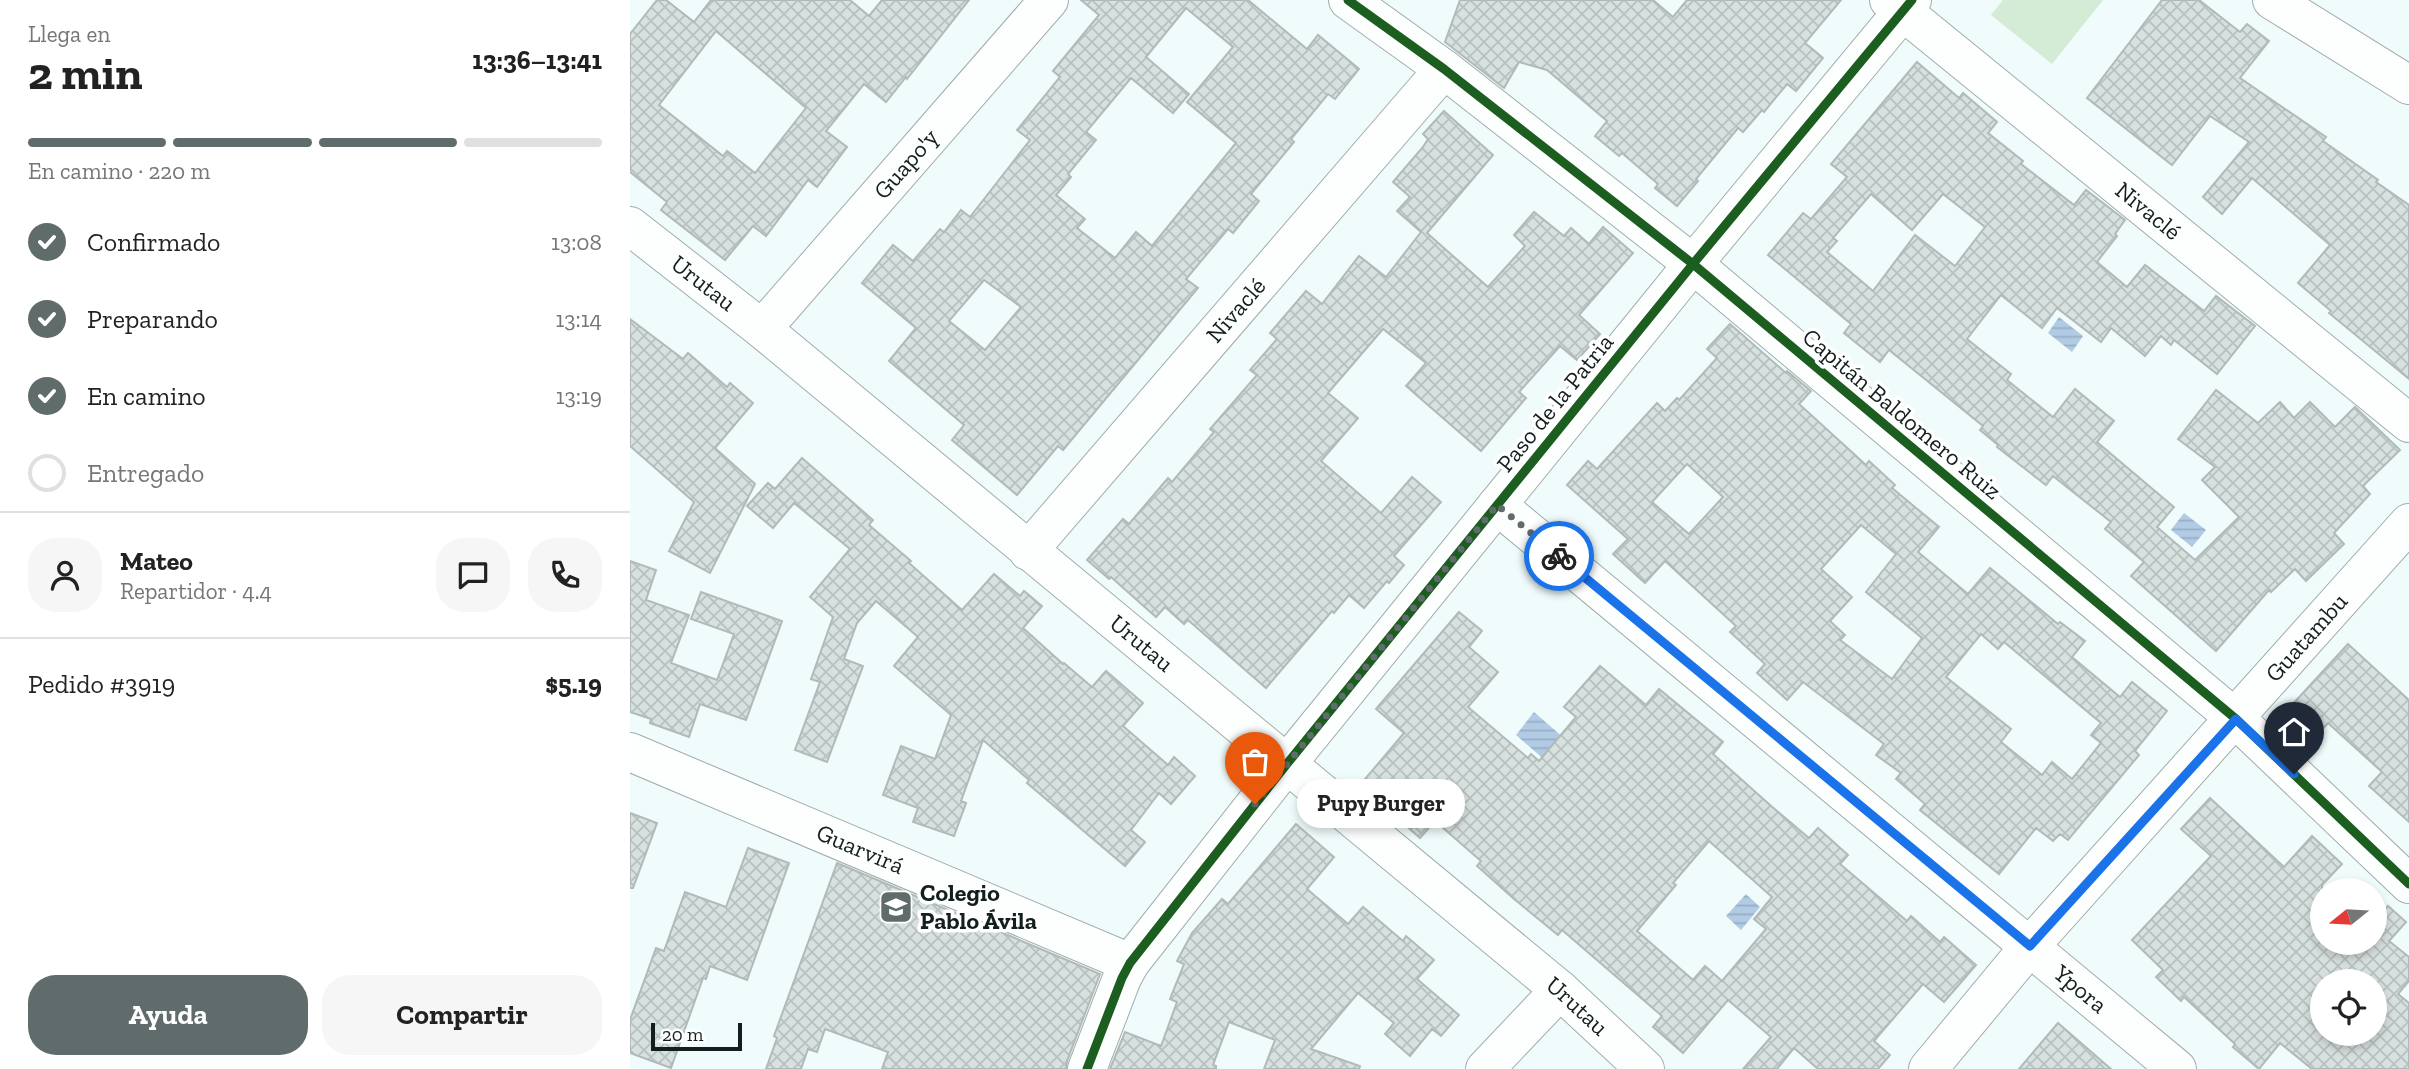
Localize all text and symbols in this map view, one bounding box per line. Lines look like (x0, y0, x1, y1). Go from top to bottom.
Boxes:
text: Llega en (28, 20, 110, 48)
text: 13:36–13:41 (472, 44, 602, 76)
text: 2 min (28, 46, 143, 101)
street label: Guapo'y (867, 122, 945, 205)
text: En camino · 220 m (28, 157, 210, 185)
street label: Nivaclé (2110, 175, 2187, 246)
icon: check (28, 223, 66, 261)
text: Confirmado (87, 226, 220, 258)
text: 13:08 (551, 228, 602, 256)
street label: Urutau (665, 249, 742, 317)
street label: Nivaclé (1199, 272, 1271, 348)
icon: check (28, 300, 66, 338)
text: Preparando (87, 303, 218, 335)
text: 13:14 (555, 305, 602, 333)
street label: Capitán Baldomero Ruiz (1797, 322, 2008, 505)
street label: Paso de la Patria (1490, 327, 1619, 478)
icon: check (28, 377, 66, 415)
text: En camino (87, 380, 206, 412)
text: 13:19 (556, 382, 602, 410)
text: Entregado (87, 457, 204, 489)
courier (1524, 521, 1594, 591)
icon: bike (1540, 537, 1578, 575)
button: person (28, 538, 102, 612)
button: chat (436, 538, 510, 612)
button: phone (528, 538, 602, 612)
text: Mateo (120, 545, 193, 577)
text: Repartidor · 4.4 (120, 577, 272, 605)
street label: Guatambu (2259, 586, 2354, 688)
street label: Urutau (1104, 608, 1180, 678)
text: Pedido #3919 (28, 668, 175, 700)
text: $5.19 (545, 668, 602, 700)
pin (2264, 702, 2324, 774)
icon: home (2275, 713, 2313, 751)
pin (1225, 732, 1285, 804)
icon: bag (1236, 743, 1274, 781)
callout: Pupy Burger (1297, 780, 1465, 828)
text: Pupy Burger (1317, 789, 1445, 817)
street label: Guarvirá (812, 817, 909, 880)
place label: Colegio Pablo Ávila (920, 878, 1037, 935)
north arrow (2310, 878, 2387, 956)
map controls (2310, 878, 2387, 1046)
school or university icon: Colegio Pablo Ávila (877, 888, 915, 926)
street label: Ypora (2047, 957, 2114, 1019)
button: locate (2310, 969, 2387, 1046)
street label: Urutau (1540, 970, 1615, 1042)
button: Ayuda (28, 975, 308, 1055)
button: Compartir (322, 975, 602, 1055)
scale bar (651, 1020, 742, 1052)
text: 20 m (662, 1023, 703, 1046)

